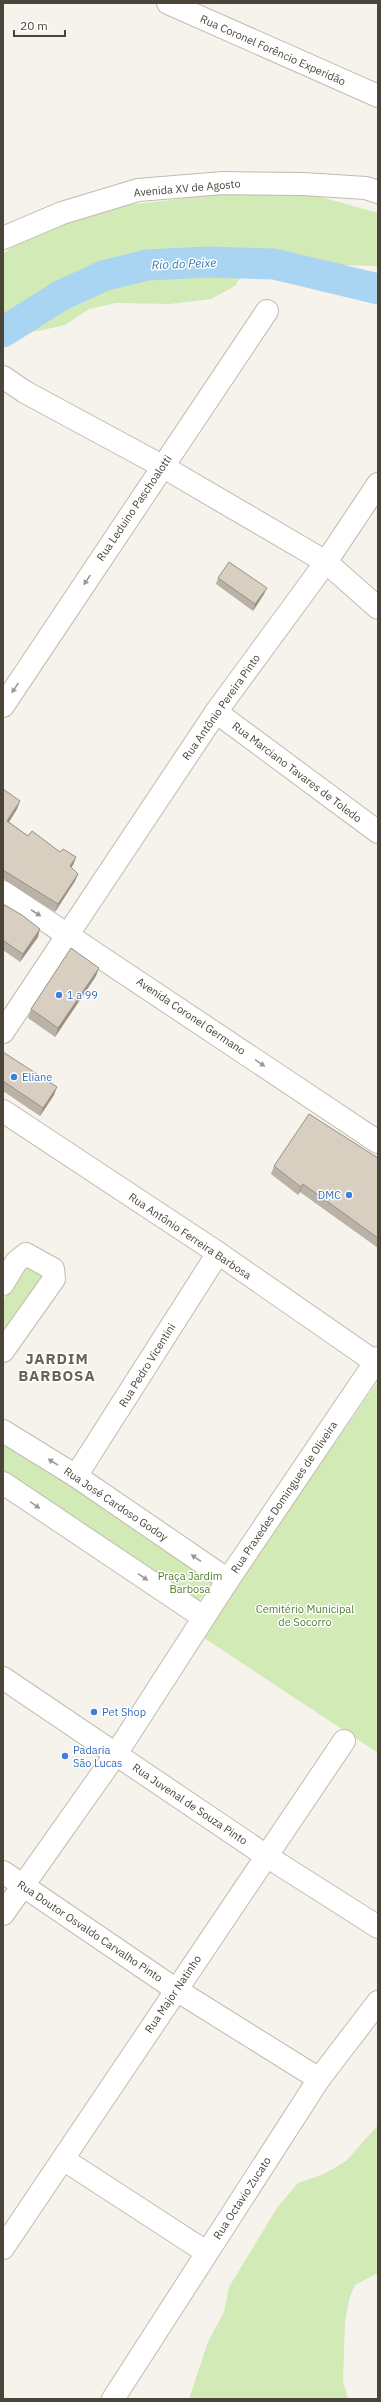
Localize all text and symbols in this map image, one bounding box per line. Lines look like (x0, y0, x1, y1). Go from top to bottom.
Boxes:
scale bar (14, 12, 65, 38)
street label: Rua Coronel Forêncio Experidão (198, 12, 348, 88)
text: 20 m (20, 18, 48, 33)
street label: Avenida XV de Agosto (133, 176, 241, 200)
water label: Rio do Peixe (151, 255, 217, 272)
street label: Rua Leduino Paschoalotti (93, 452, 175, 564)
one-way arrow (83, 574, 90, 586)
street label: Rua Antônio Pereira Pinto (179, 651, 263, 763)
one-way arrow (11, 682, 18, 694)
street label: Rua Marciano Tavares de Toledo (229, 719, 365, 825)
one-way arrow (30, 909, 42, 916)
street label: Avenida Coronel Germano (134, 974, 248, 1058)
place label: 1 a 99 (67, 988, 98, 1002)
marker: 1 a 99 (54, 990, 64, 1000)
one-way arrow (255, 1059, 266, 1067)
place label: Eliane (22, 1070, 52, 1084)
marker: Eliane (9, 1072, 19, 1082)
place label: DMC (318, 1188, 341, 1202)
street label: Rua Antônio Ferreira Barbosa (126, 1190, 254, 1282)
marker: DMC (344, 1190, 354, 1200)
street label: Rua Pedro Vicentini (116, 1321, 178, 1409)
district label: JARDIM BARBOSA (18, 1349, 96, 1385)
street label: Rua Praxedes Domingues de Oliveira (228, 1418, 340, 1576)
one-way arrow (48, 1458, 58, 1466)
street label: Rua José Cardoso Godoy (61, 1464, 171, 1544)
one-way arrow (30, 1501, 41, 1509)
one-way arrow (190, 1554, 201, 1562)
park label: Praça Jardim Barbosa (158, 1569, 222, 1596)
one-way arrow (138, 1573, 149, 1581)
park label: Cemitério Municipal de Socorro (256, 1602, 354, 1629)
place label: Pet Shop (102, 1705, 146, 1719)
marker: Pet Shop (89, 1707, 99, 1717)
place label: Padaria São Lucas (73, 1743, 122, 1770)
marker: Padaria São Lucas (60, 1751, 70, 1761)
street label: Rua Juvenal de Souza Pinto (130, 1760, 250, 1848)
street label: Rua Doutor Osvaldo Carvalho Pinto (15, 1877, 165, 1985)
street label: Rua Major Natinho (142, 1952, 204, 2036)
street label: Rua Octavio Zucato (210, 2154, 274, 2242)

